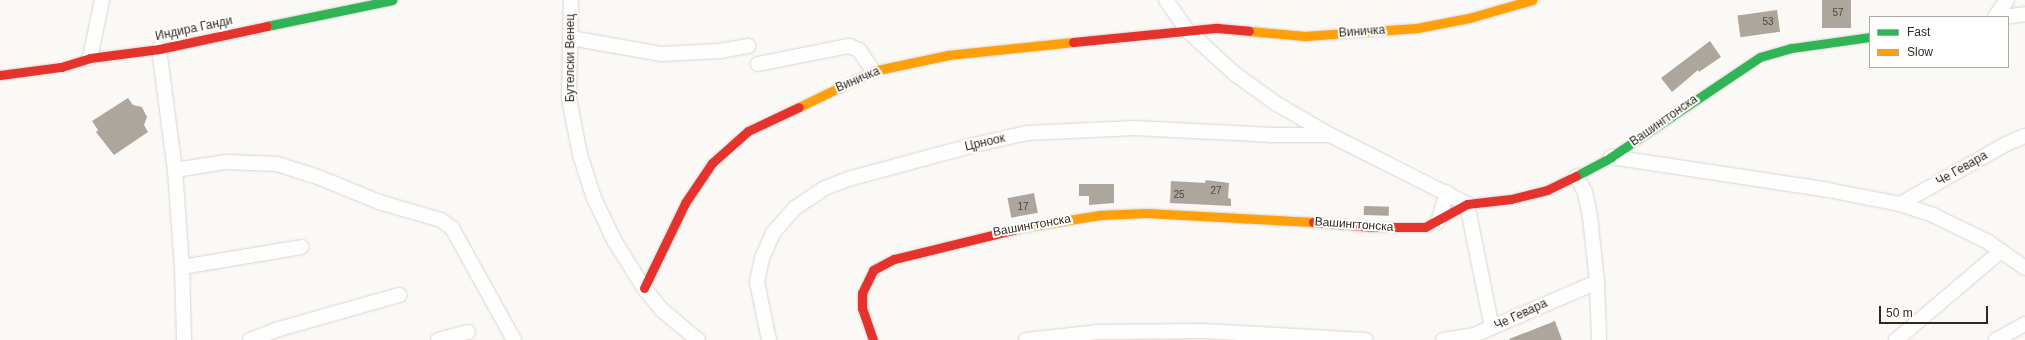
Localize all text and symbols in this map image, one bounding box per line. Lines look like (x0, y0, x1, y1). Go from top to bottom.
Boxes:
house number: 57 (1832, 7, 1844, 19)
street label: Индира Ганди (154, 14, 234, 44)
street label: Бутелски Венец (564, 14, 578, 102)
house number: 53 (1762, 16, 1774, 28)
legend (1869, 16, 2009, 68)
street label: Виничка (1338, 23, 1386, 41)
text: Fast (1907, 25, 1930, 39)
text: Slow (1907, 45, 1933, 59)
street label: Виничка (834, 64, 882, 96)
street label: Вашингтонска (1628, 92, 1700, 150)
street label: Црноок (964, 131, 1006, 155)
street label: Че Гевара (1934, 149, 1990, 189)
house number: 27 (1210, 185, 1222, 197)
house number: 25 (1173, 189, 1185, 201)
house number: 17 (1017, 201, 1029, 213)
street label: Вашингтонска (992, 212, 1072, 240)
street label: Вашингтонска (1314, 215, 1394, 235)
street label: Че Гевара (1492, 297, 1550, 333)
scale bar (1881, 298, 1990, 324)
text: 50 m (1886, 306, 1913, 320)

